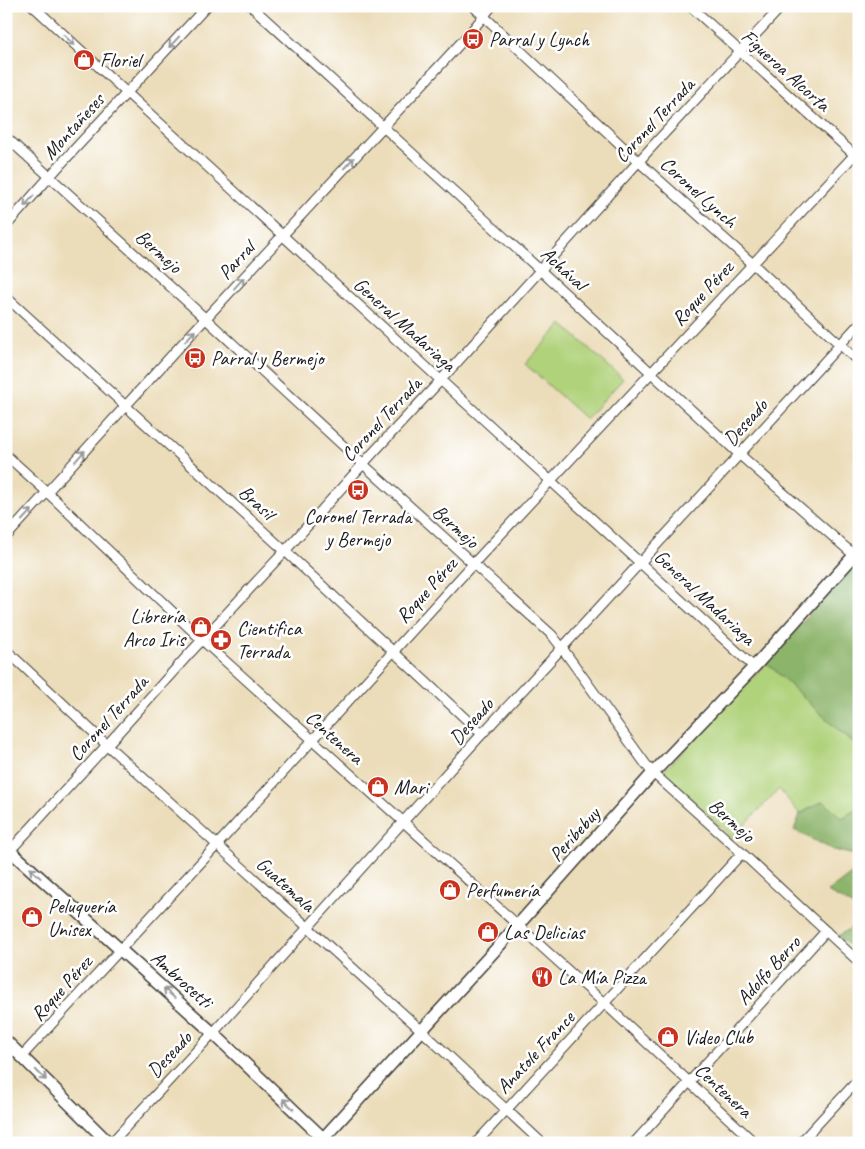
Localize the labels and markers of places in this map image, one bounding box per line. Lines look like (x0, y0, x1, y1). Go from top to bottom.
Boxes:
bus stop icon: Parral y Lynch (461, 27, 485, 51)
place label: Parral y Lynch (489, 27, 590, 52)
shop icon: Floriel (72, 48, 96, 72)
place label: Floriel (100, 48, 144, 73)
bus stop icon: Parral y Bermejo (183, 346, 207, 370)
place label: Parral y Bermejo (211, 346, 325, 371)
bus stop icon: Coronel Terrada y Bermejo (346, 478, 370, 502)
place label: Coronel Terrada y Bermejo (305, 504, 413, 552)
place label: Librería Arco Iris (123, 604, 187, 652)
shop icon: Librería Arco Iris (189, 615, 213, 639)
place label: Cientifica Terrada (237, 616, 303, 664)
pharmacy icon: Cientifica Terrada (209, 628, 233, 652)
shop icon: Mari (366, 775, 390, 799)
place label: Mari (394, 775, 430, 800)
shop icon: Perfumería (438, 878, 462, 902)
place label: Perfumería (466, 878, 540, 903)
place label: Peluquería Unisex (48, 894, 117, 942)
shop icon: Peluquería Unisex (20, 905, 44, 929)
shop icon: Las Delicias (476, 920, 500, 944)
place label: Las Delicias (504, 920, 586, 945)
restaurant icon: La Mía Pizza (530, 965, 554, 989)
place label: La Mía Pizza (558, 965, 647, 990)
shop icon: Video Club (656, 1025, 680, 1049)
place label: Video Club (684, 1025, 754, 1050)

